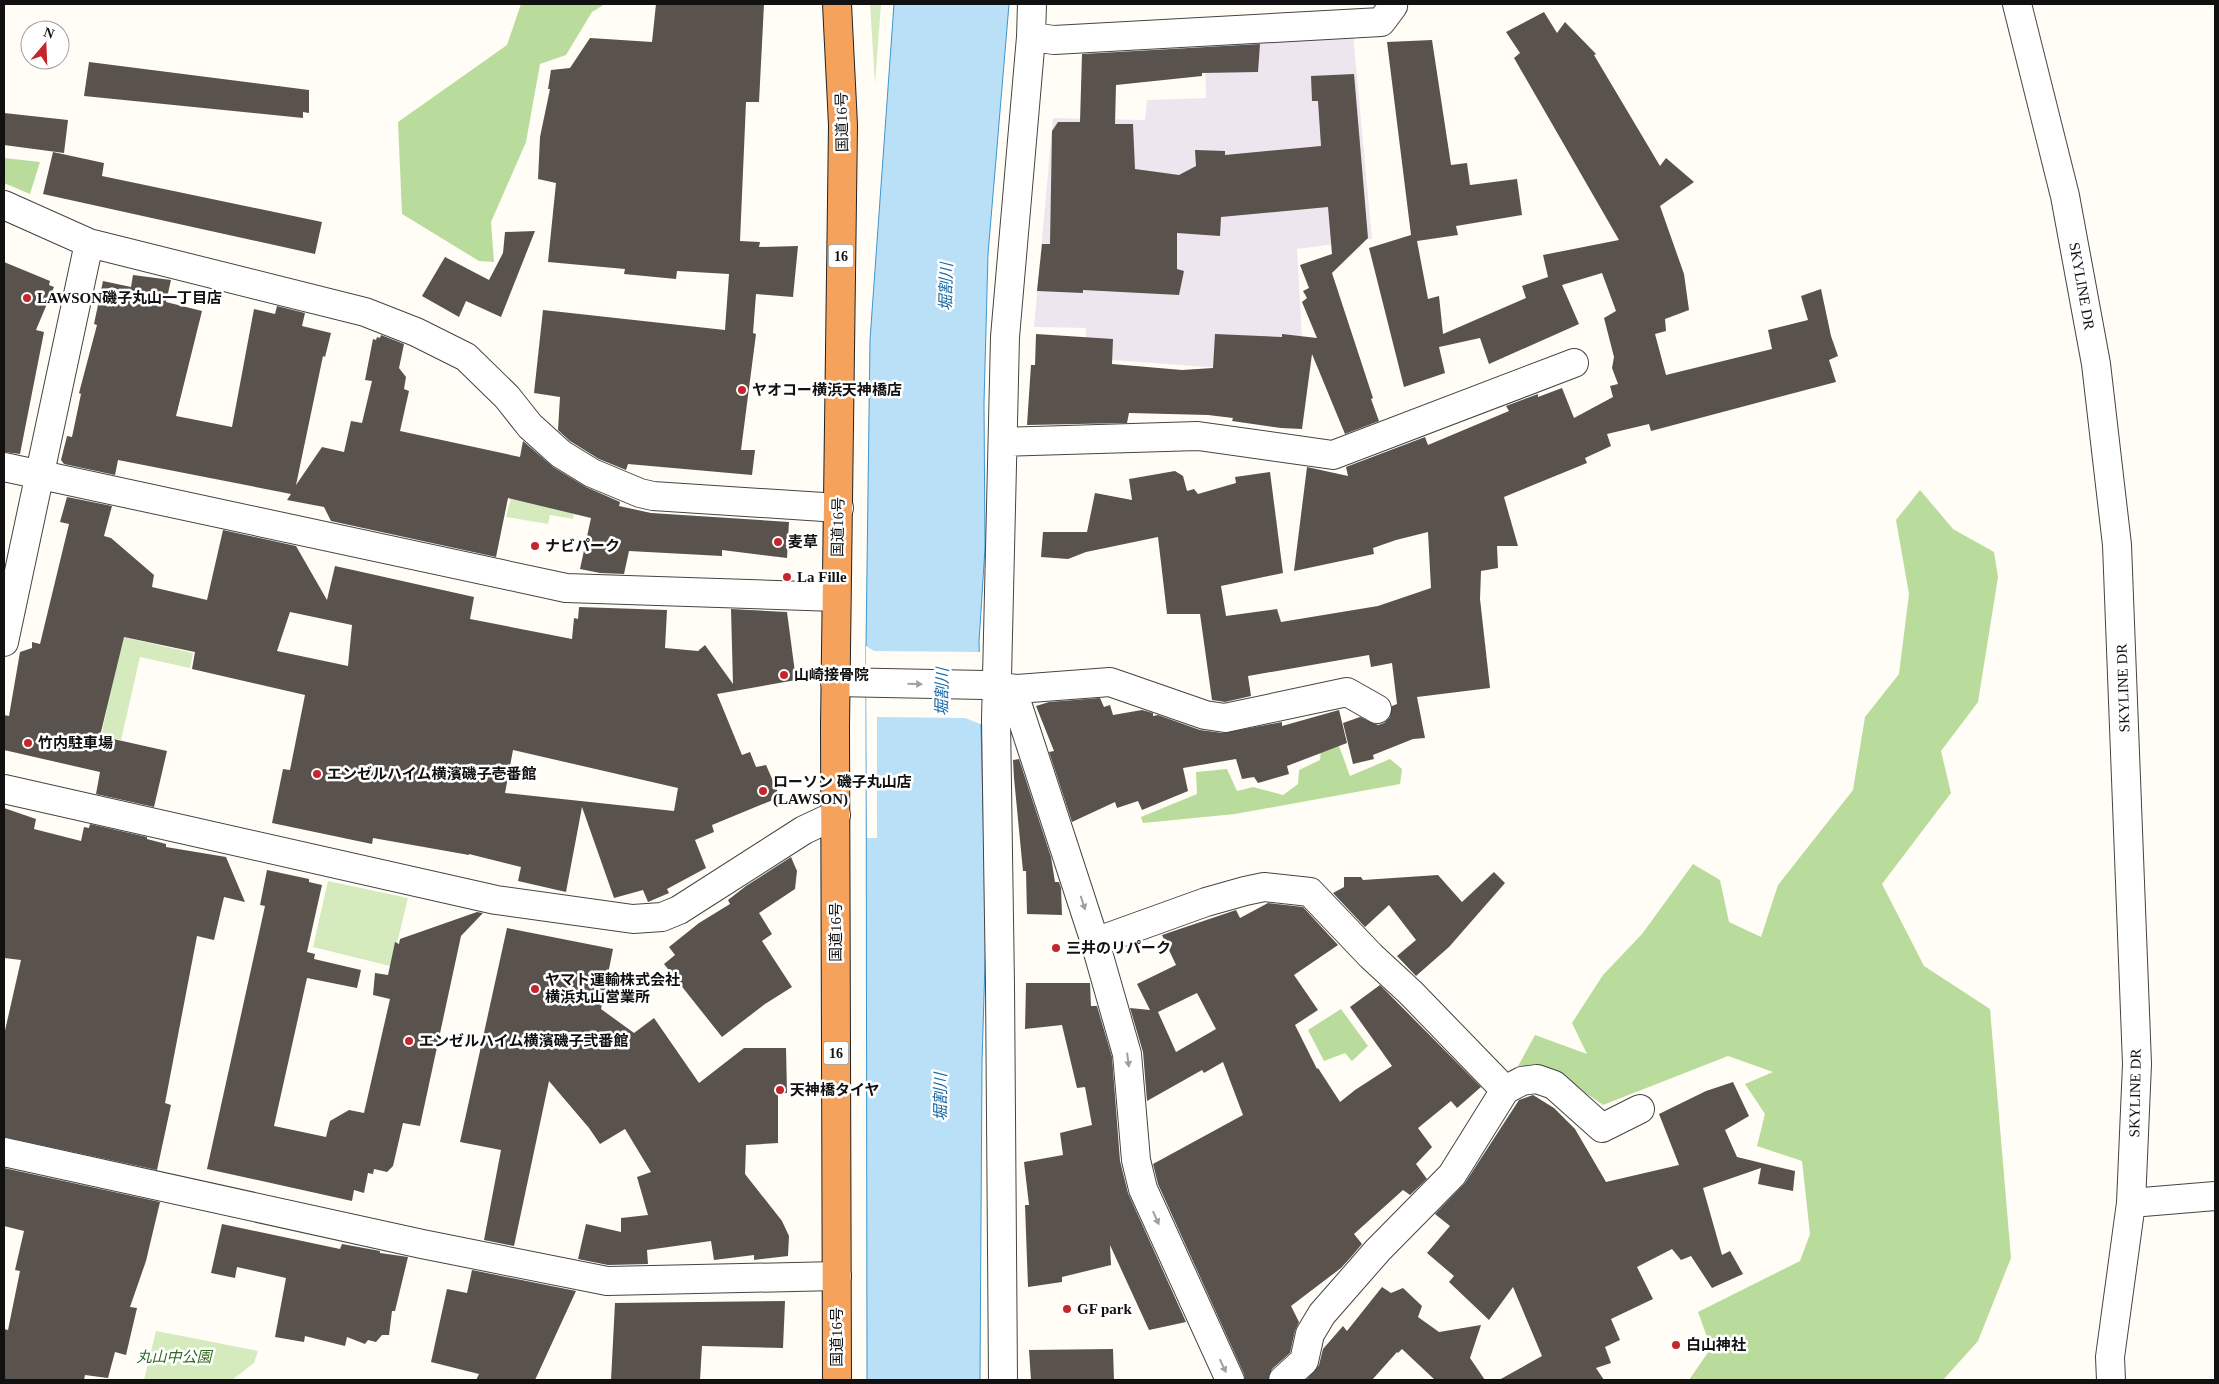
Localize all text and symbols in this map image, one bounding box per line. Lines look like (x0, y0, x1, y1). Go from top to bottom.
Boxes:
north arrow (20, 20, 70, 70)
text: N (42, 24, 56, 42)
street label: 国道16号 (833, 92, 851, 152)
street label: SKYLINE DR (2066, 241, 2098, 331)
road number: 16 (828, 245, 854, 268)
water label: 堀割川 (937, 261, 955, 311)
place label: LAWSON磯子丸山一丁目店 (37, 290, 222, 306)
marker: LAWSON磯子丸山一丁目店 (21, 292, 33, 304)
place label: ヤオコー横浜天神橋店 (752, 381, 902, 398)
marker: ヤオコー横浜天神橋店 (736, 384, 748, 396)
street label: 国道16号 (829, 497, 847, 557)
place label: 麦草 (788, 534, 818, 550)
marker: 麦草 (772, 536, 784, 548)
place label: ナビパーク (545, 538, 620, 554)
marker: ナビパーク (529, 540, 541, 552)
place label: La Fille (797, 569, 847, 585)
marker: La Fille (781, 571, 793, 583)
street label: SKYLINE DR (2113, 643, 2133, 733)
water label: 堀割川 (933, 666, 951, 716)
place label: 山崎接骨院 (794, 667, 869, 683)
marker: 山崎接骨院 (778, 669, 790, 681)
one-way arrow (907, 680, 923, 688)
place label: 竹内駐車場 (38, 735, 113, 751)
marker: 竹内駐車場 (22, 737, 34, 749)
place label: エンゼルハイム横濱磯子壱番館 (327, 765, 536, 782)
marker: エンゼルハイム横濱磯子壱番館 (311, 768, 323, 780)
place label: ローソン 磯子丸山店 (LAWSON) (773, 774, 912, 808)
marker: ローソン 磯子丸山店 (LAWSON) (757, 785, 769, 797)
one-way arrow (1079, 896, 1087, 911)
street label: 国道16号 (828, 902, 844, 962)
place label: 三井のリパーク (1066, 939, 1171, 956)
marker: 三井のリパーク (1050, 942, 1062, 954)
place label: ヤマト運輸株式会社 横浜丸山営業所 (545, 971, 680, 1005)
marker: ヤマト運輸株式会社 横浜丸山営業所 (529, 983, 541, 995)
place label: エンゼルハイム横濱磯子弐番館 (419, 1032, 628, 1049)
marker: エンゼルハイム横濱磯子弐番館 (403, 1035, 415, 1047)
road number: 16 (824, 1042, 848, 1064)
street label: SKYLINE DR (2126, 1048, 2144, 1138)
one-way arrow (1124, 1052, 1132, 1068)
water label: 堀割川 (932, 1071, 949, 1121)
place label: 天神橋タイヤ (790, 1081, 880, 1098)
marker: 天神橋タイヤ (774, 1084, 786, 1096)
one-way arrow (1152, 1211, 1160, 1225)
place label: GF park (1077, 1301, 1133, 1317)
marker: GF park (1061, 1303, 1073, 1315)
street label: 国道16号 (829, 1307, 845, 1367)
place label: 白山神社 (1686, 1336, 1746, 1353)
marker: 白山神社 (1670, 1339, 1682, 1351)
park label: 丸山中公園 (136, 1349, 213, 1365)
one-way arrow (1219, 1359, 1227, 1373)

